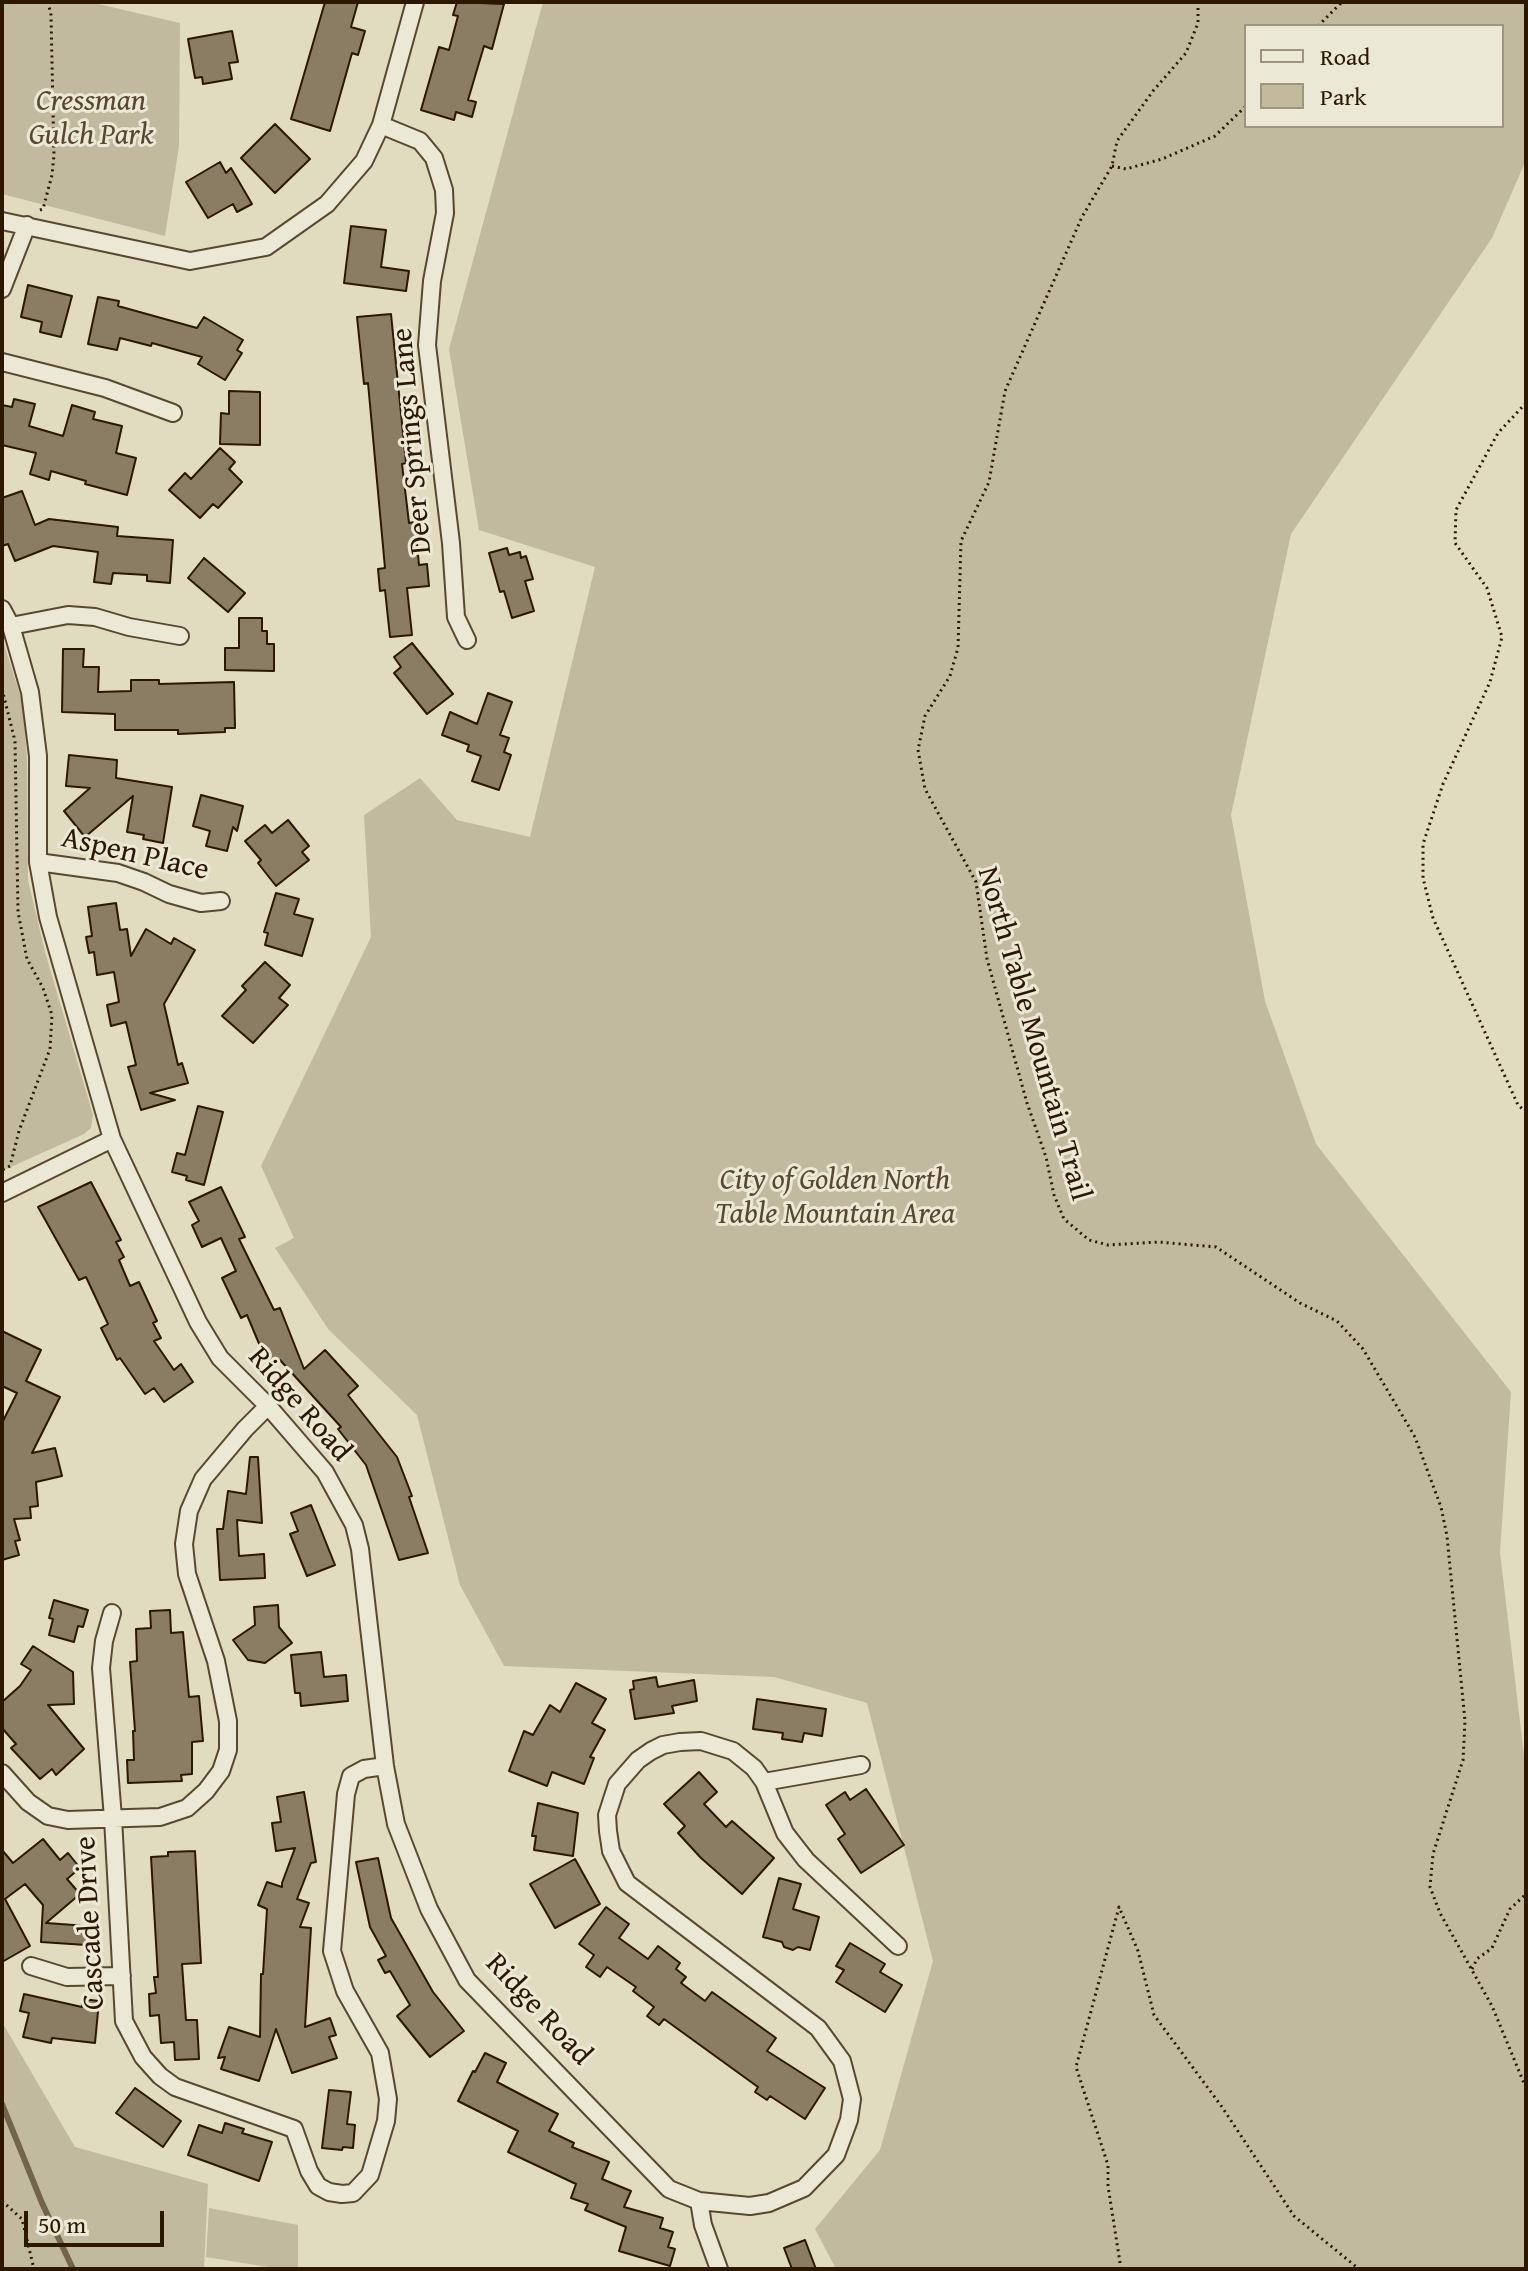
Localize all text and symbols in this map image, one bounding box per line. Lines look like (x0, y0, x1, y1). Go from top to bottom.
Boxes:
legend (1244, 24, 1504, 128)
text: Road (1320, 39, 1370, 74)
text: Park (1320, 79, 1366, 114)
park label: Cressman Gulch Park (29, 84, 153, 154)
street label: Deer Springs Lane (385, 326, 441, 556)
street label: Aspen Place (58, 821, 212, 889)
street label: North Table Mountain Trail (968, 863, 1098, 1205)
park label: City of Golden North Table Mountain Area (715, 1163, 955, 1234)
street label: Ridge Road (239, 1340, 359, 1470)
street label: Cascade Drive (68, 1835, 114, 2011)
street label: Ridge Road (477, 1946, 599, 2074)
scale bar (28, 2195, 168, 2245)
text: 50 m (38, 2207, 86, 2242)

